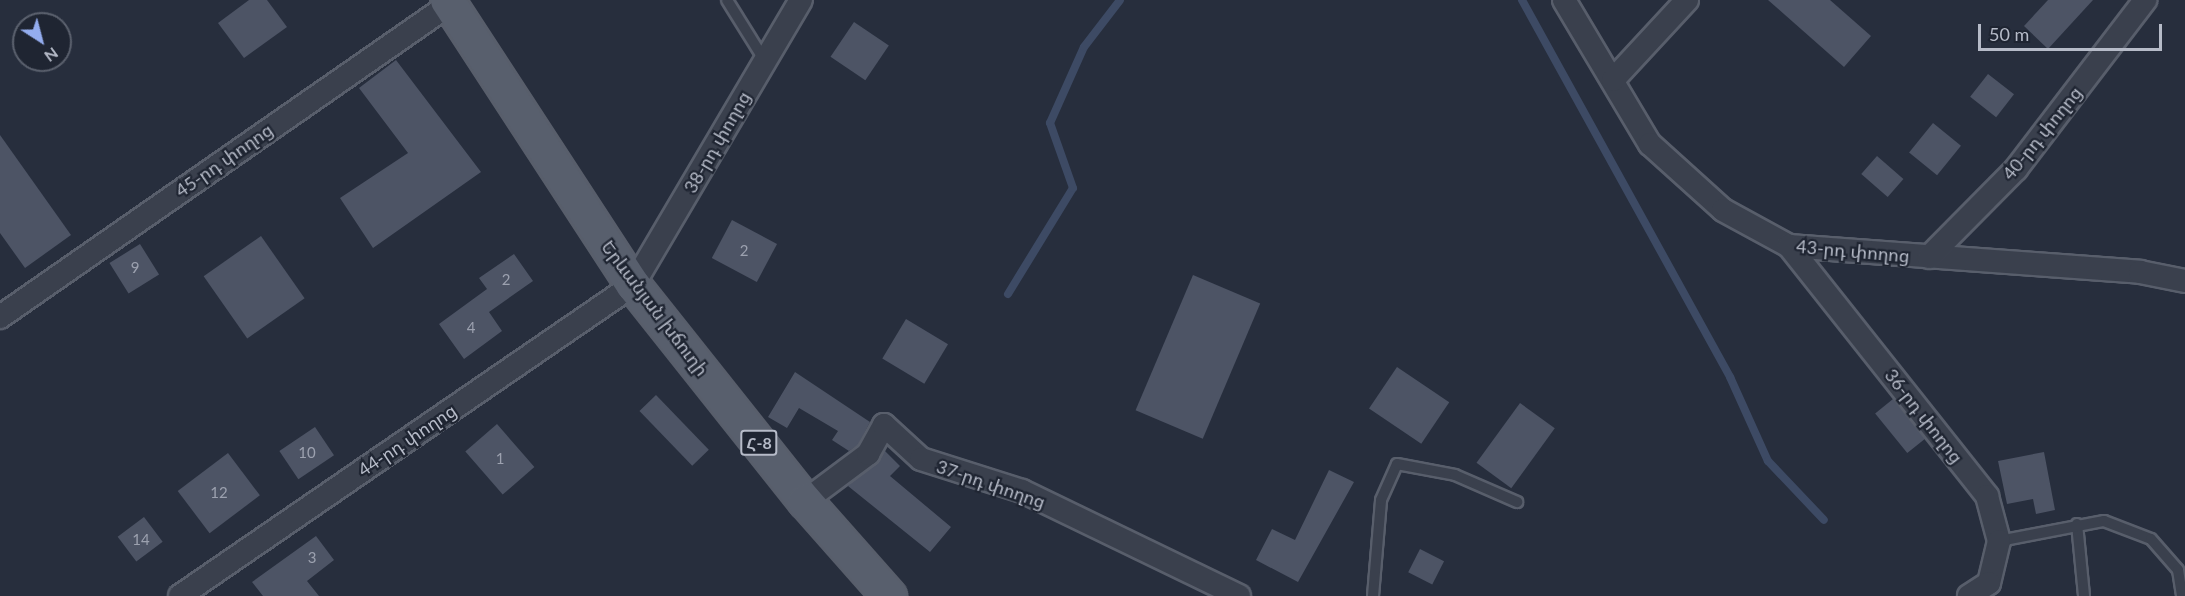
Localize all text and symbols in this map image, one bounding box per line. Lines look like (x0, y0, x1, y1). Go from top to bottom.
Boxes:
north arrow (12, 12, 72, 72)
scale bar (1981, 12, 2166, 50)
text: 50 m (1989, 23, 2029, 45)
text: N (41, 44, 62, 67)
street label: 40-րդ փողոց (1998, 82, 2086, 184)
street label: 38-րդ փողոց (679, 87, 755, 197)
street label: 45-րդ փողոց (171, 119, 277, 201)
street label: 43-րդ փողոց (1795, 235, 1911, 267)
street label: Երևանյան խճուղի (597, 236, 713, 380)
house number: 2 (740, 242, 748, 260)
house number: 9 (131, 259, 139, 277)
house number: 2 (502, 271, 510, 289)
house number: 4 (467, 319, 475, 337)
street label: 36-րդ փողոց (1880, 365, 1968, 467)
street label: 44-րդ փողոց (354, 399, 460, 481)
road number: Հ-8 (740, 430, 778, 456)
house number: 10 (298, 444, 316, 462)
house number: 1 (496, 450, 504, 468)
street label: 37-րդ փողոց (934, 455, 1048, 513)
house number: 12 (210, 484, 228, 502)
house number: 14 (132, 531, 150, 549)
house number: 3 (308, 549, 316, 567)

